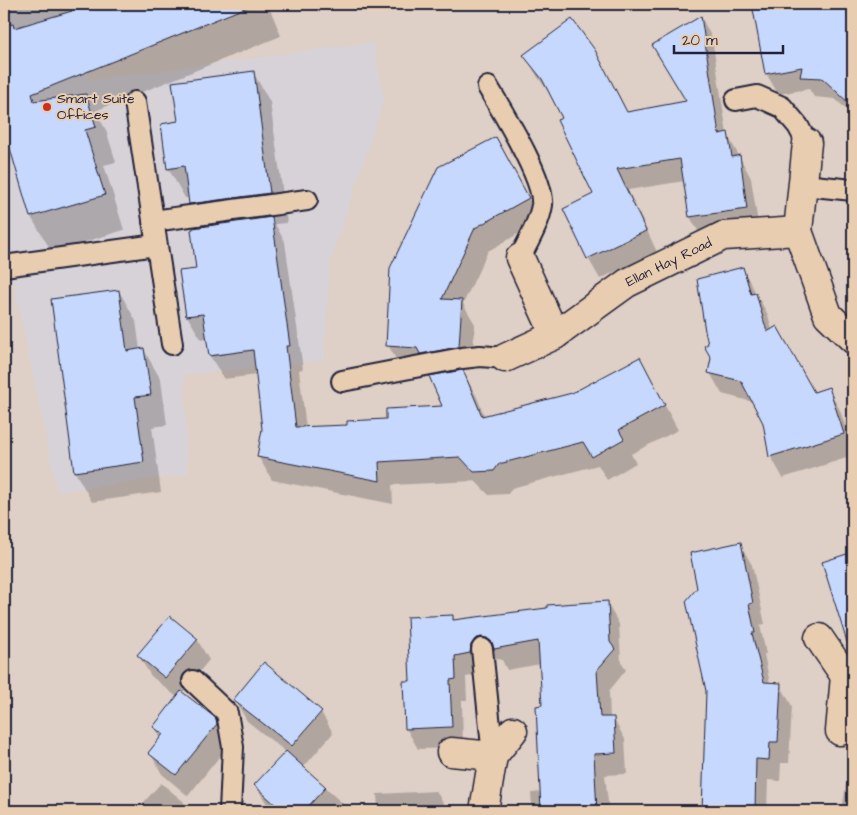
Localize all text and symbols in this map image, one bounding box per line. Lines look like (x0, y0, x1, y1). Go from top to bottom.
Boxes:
scale bar (674, 22, 783, 54)
text: 20 m (682, 30, 718, 51)
place label: Smart Suite Offices (57, 89, 135, 125)
marker: Smart Suite Offices (41, 101, 53, 113)
street label: Ellan Hay Road (622, 233, 715, 292)

